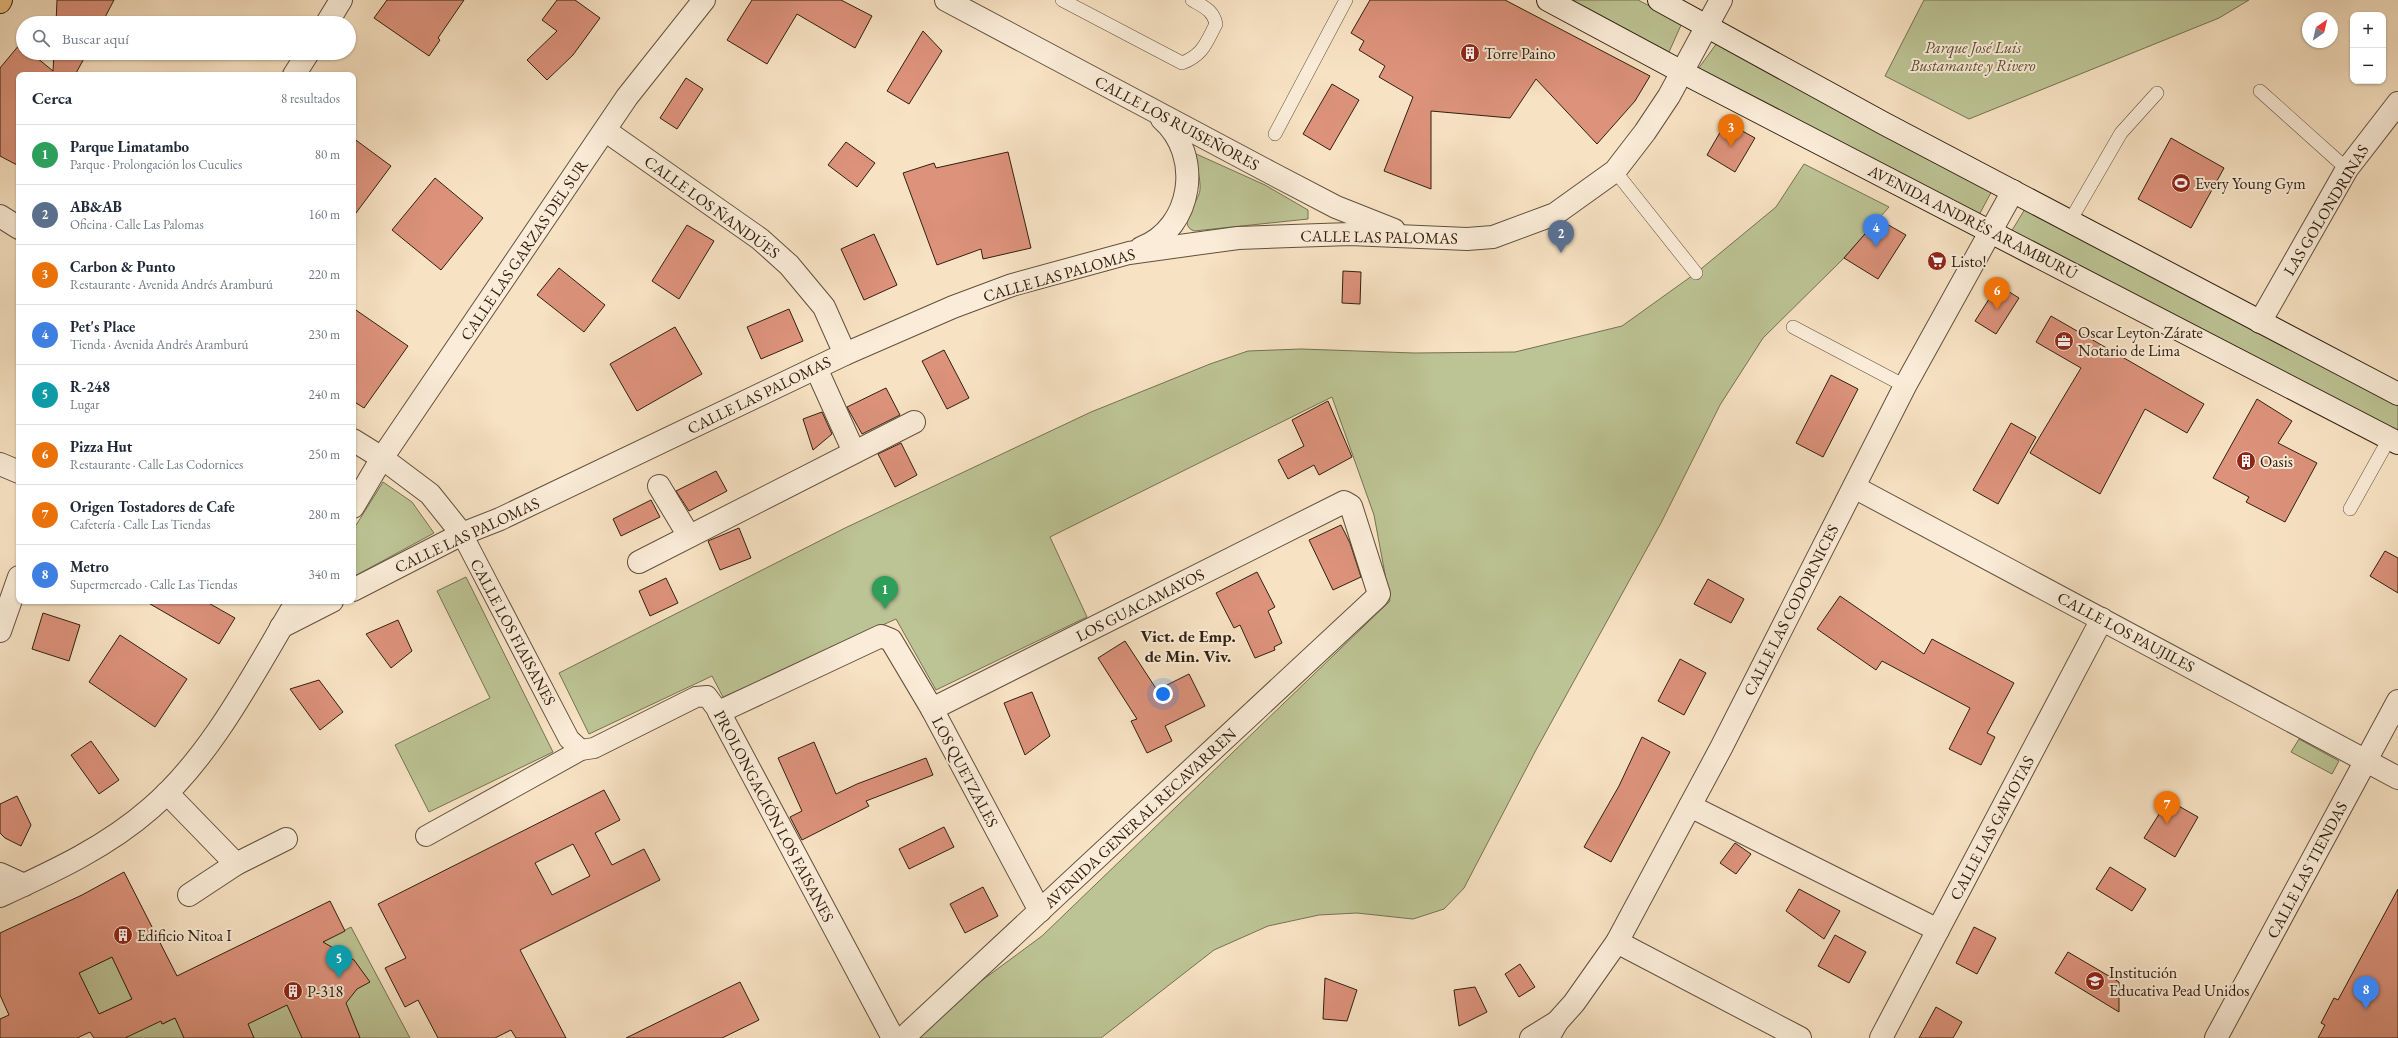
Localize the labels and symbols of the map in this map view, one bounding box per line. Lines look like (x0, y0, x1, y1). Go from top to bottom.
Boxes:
north arrow (2302, 12, 2338, 48)
park label: Parque José Luis Bustamante y Rivero (1909, 37, 2036, 76)
building icon: Torre Paino (1459, 42, 1481, 64)
place label: Torre Paino (1484, 43, 1556, 64)
street label: CALLE LOS RUISEÑORES (1091, 71, 1263, 175)
pin: 3 (1718, 114, 1744, 147)
street label: LAS GOLONDRINAS (2279, 141, 2373, 279)
street label: CALLE LOS ÑANDÚES (640, 151, 784, 263)
street label: CALLE LAS GARZAS DEL SUR (455, 155, 593, 345)
street label: AVENIDA ANDRÉS ARAMBURÚ (1864, 159, 2082, 284)
sports icon: Every Young Gym (2170, 172, 2192, 194)
place label: Every Young Gym (2195, 173, 2306, 194)
pin: 4 (1863, 214, 1889, 247)
pin: 2 (1548, 220, 1574, 253)
street label: CALLE LAS PALOMAS (1300, 225, 1458, 249)
street label: CALLE LAS PALOMAS (980, 243, 1138, 307)
supermarket icon: Listo! (1926, 250, 1948, 272)
place label: Listo! (1951, 251, 1986, 272)
pin: 6 (1984, 277, 2010, 310)
place label: Oscar Leyton Zárate Notario de Lima (2078, 322, 2203, 361)
office icon: Oscar Leyton Zárate Notario de Lima (2053, 330, 2075, 352)
street label: CALLE LAS PALOMAS (684, 351, 834, 439)
building icon: Oasis (2235, 450, 2257, 472)
place label: Oasis (2260, 451, 2293, 472)
street label: CALLE LAS PALOMAS (391, 492, 543, 578)
street label: CALLE LAS CODORNICES (1739, 521, 1843, 699)
street label: CALLE LOS FIAISANES (465, 555, 561, 709)
street label: LOS GUACAMAYOS (1072, 564, 1208, 646)
pin: 1 (872, 576, 898, 609)
street label: CALLE LOS PAUJILES (2054, 587, 2198, 677)
district label: Vict. de Emp. de Min. Viv. (1140, 625, 1236, 667)
your location (1153, 684, 1173, 704)
street label: PROLONGACIÓN LOS FAISANES (709, 706, 839, 926)
street label: LOS QUETZALES (927, 713, 1003, 831)
street label: AVENIDA GENERAL RECAVARREN (1039, 723, 1241, 913)
street label: CALLE LAS GAVIOTAS (1945, 752, 2039, 904)
pin: 7 (2154, 791, 2180, 824)
street label: CALLE LAS TIENDAS (2262, 798, 2352, 942)
building icon: Edificio Nitoa I (112, 924, 134, 946)
place label: Edificio Nitoa I (137, 925, 232, 946)
pin: 5 (326, 945, 352, 978)
place label: Institución Educativa Pead Unidos (2109, 962, 2249, 1001)
school or university icon: Institución Educativa Pead Unidos (2084, 970, 2106, 992)
pin: 8 (2353, 976, 2379, 1009)
building icon: P-318 (282, 980, 304, 1002)
place label: P-318 (307, 981, 344, 1002)

